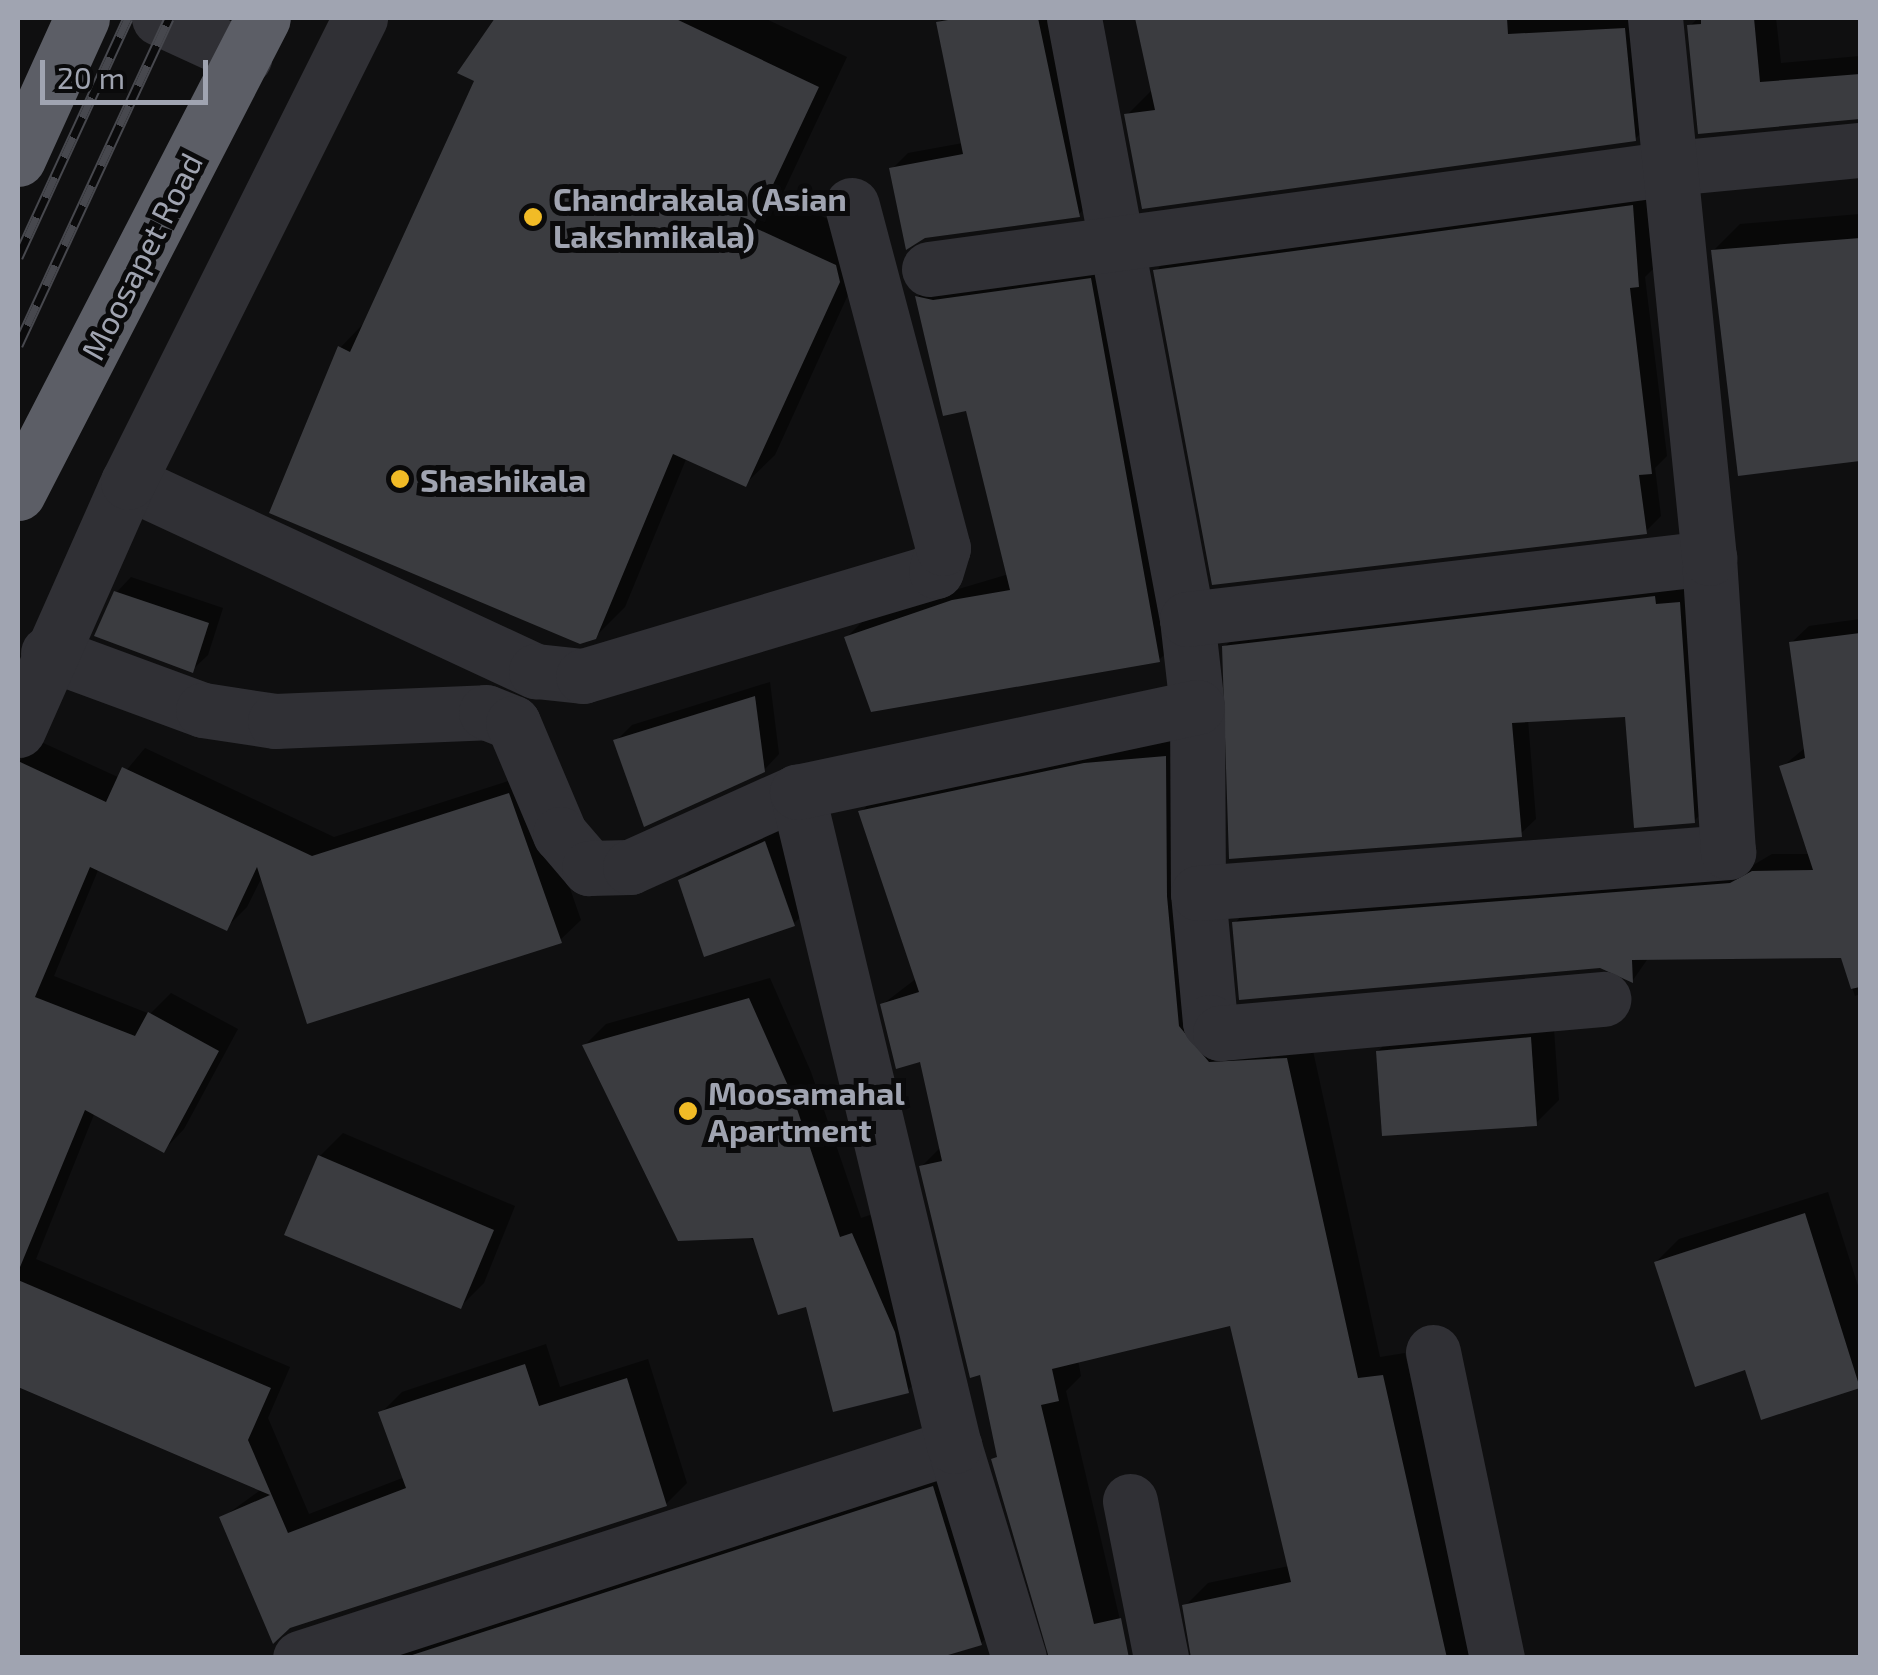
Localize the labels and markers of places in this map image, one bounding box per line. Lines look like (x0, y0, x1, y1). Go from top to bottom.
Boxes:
place label: Chandrakala (Asian Lakshmikala) (553, 180, 847, 255)
marker: Chandrakala (Asian Lakshmikala) (522, 206, 544, 228)
place label: Shashikala (420, 460, 586, 498)
marker: Shashikala (389, 468, 411, 490)
place label: Moosamahal Apartment (708, 1074, 905, 1149)
marker: Moosamahal Apartment (677, 1100, 699, 1122)

